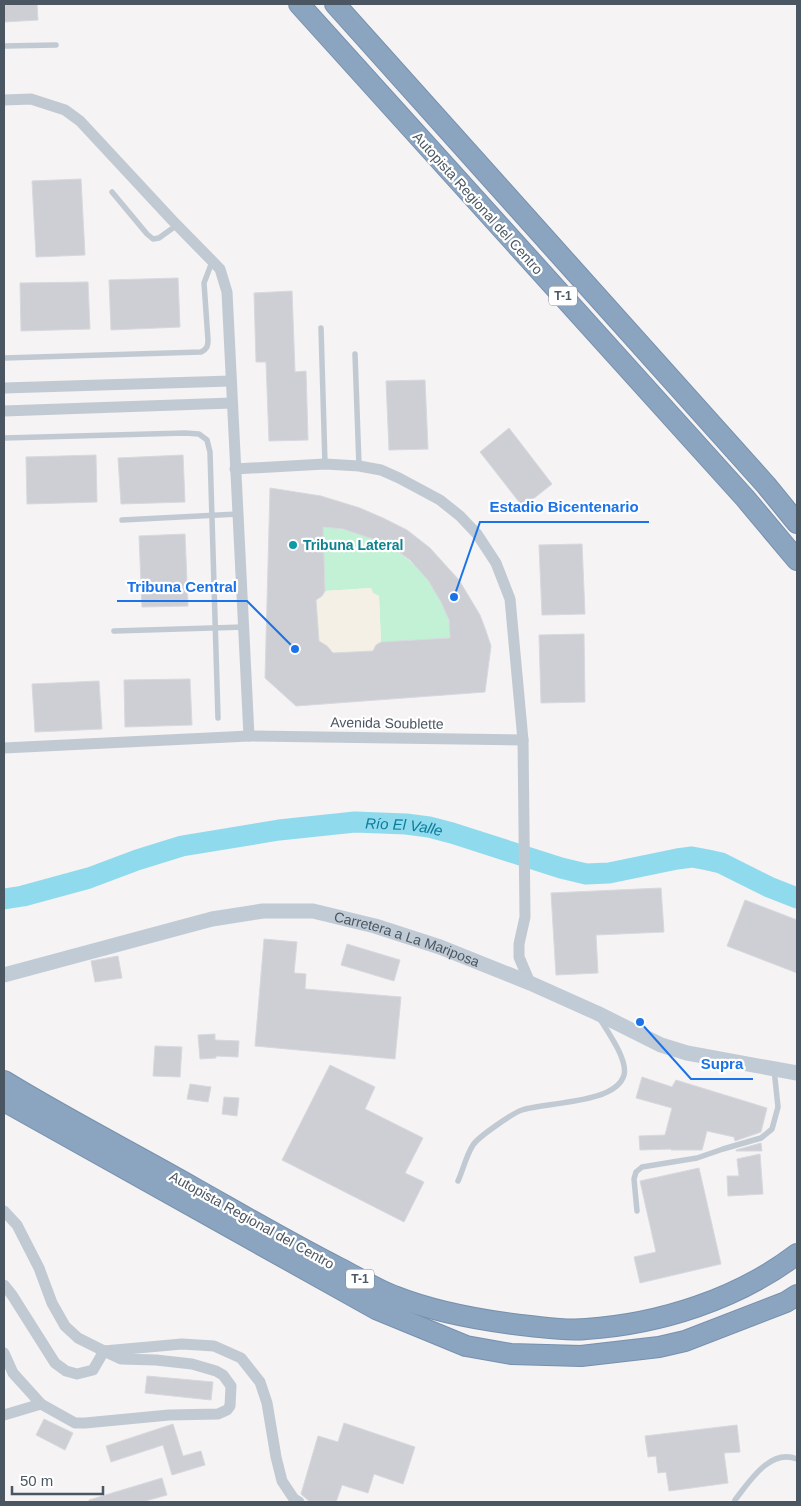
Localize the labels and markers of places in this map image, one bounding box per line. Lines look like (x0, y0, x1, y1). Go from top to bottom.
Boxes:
callout: Estadio Bicentenario (480, 492, 649, 522)
place label: Tribuna Lateral (303, 537, 403, 553)
marker: Tribuna Lateral (287, 539, 299, 551)
callout: Tribuna Central (117, 571, 247, 601)
callout: Supra (691, 1049, 753, 1079)

